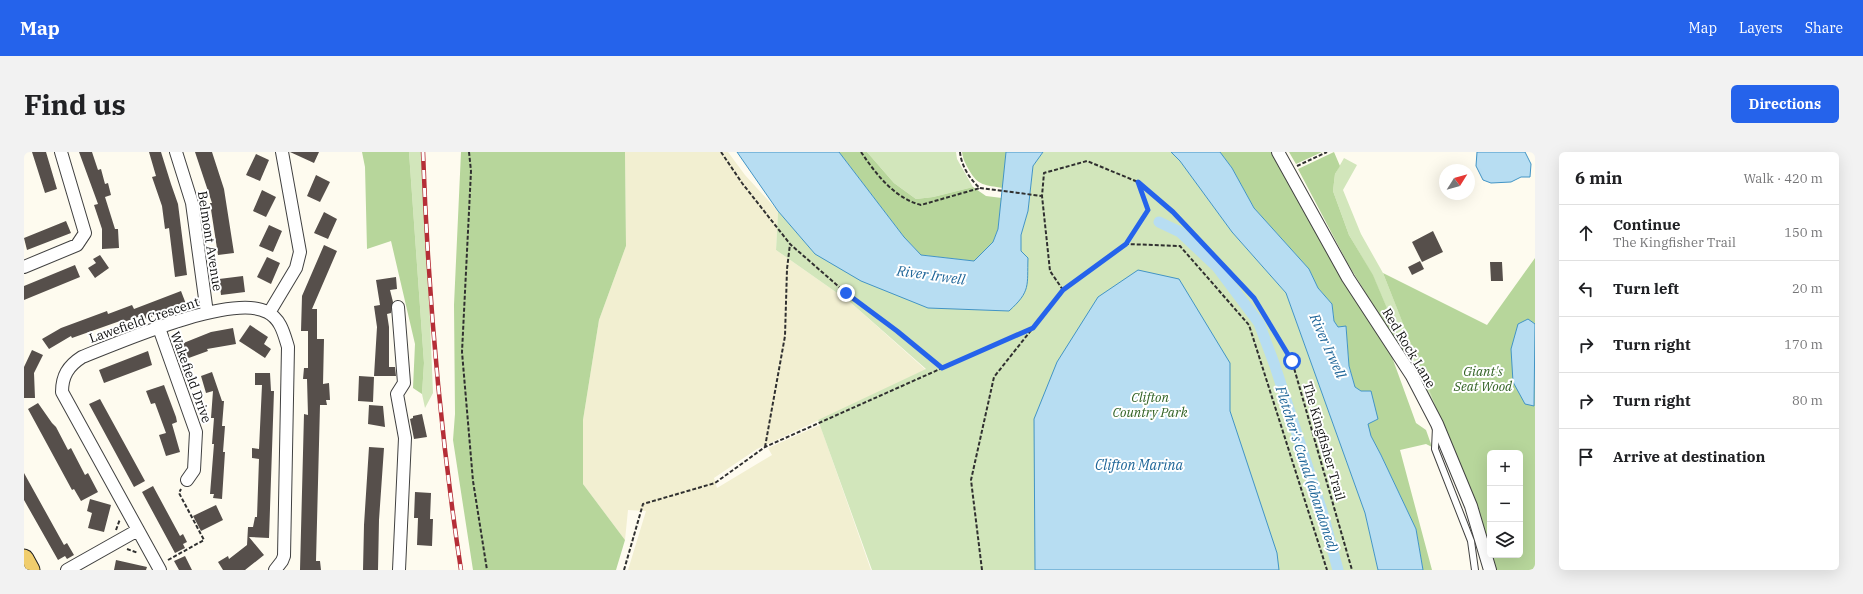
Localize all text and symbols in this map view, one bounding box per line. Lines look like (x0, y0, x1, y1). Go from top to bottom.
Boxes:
text: Map (20, 16, 60, 40)
text: Map (1689, 19, 1717, 37)
text: Layers (1739, 19, 1783, 37)
text: Share (1805, 19, 1843, 37)
button: Directions (1731, 85, 1839, 123)
text: Find us (24, 86, 126, 123)
north arrow (1439, 164, 1475, 200)
text: 6 min (1575, 167, 1623, 189)
text: Walk · 420 m (1744, 170, 1823, 187)
street label: Belmont Avenue (194, 190, 226, 292)
text: Continue (1613, 215, 1680, 234)
icon: ahead (1575, 222, 1597, 244)
text: 150 m (1784, 224, 1823, 241)
text: The Kingfisher Trail (1613, 234, 1736, 251)
water label: River Irwell (895, 261, 967, 289)
icon: left (1575, 278, 1597, 300)
text: Turn left (1613, 279, 1679, 298)
text: 20 m (1792, 280, 1823, 297)
route end (837, 284, 855, 302)
street label: Lawefield Crescent (87, 293, 202, 347)
street label: Red Rock Lane (1379, 305, 1439, 391)
water label: River Irwell (1305, 310, 1351, 382)
street label: Wakefield Drive (167, 329, 215, 425)
icon: right (1575, 334, 1597, 356)
text: Turn right (1613, 335, 1691, 354)
text: 170 m (1784, 336, 1823, 353)
route start (1283, 352, 1301, 370)
park label: Giant's Seat Wood (1453, 363, 1513, 395)
street label: The Kingfisher Trail (1299, 380, 1349, 502)
water label: Fletcher's Canal (abandoned) (1271, 383, 1342, 554)
park label: Clifton Country Park (1112, 389, 1188, 421)
icon: right (1575, 390, 1597, 412)
text: Turn right (1613, 391, 1691, 410)
text: 80 m (1792, 392, 1823, 409)
icon: arrive (1575, 446, 1597, 468)
text: Arrive at destination (1613, 447, 1765, 466)
map controls (1487, 450, 1523, 558)
button: + (1487, 450, 1523, 486)
water label: Clifton Marina (1095, 456, 1183, 474)
button: − (1487, 486, 1523, 522)
button: layers (1487, 522, 1523, 558)

